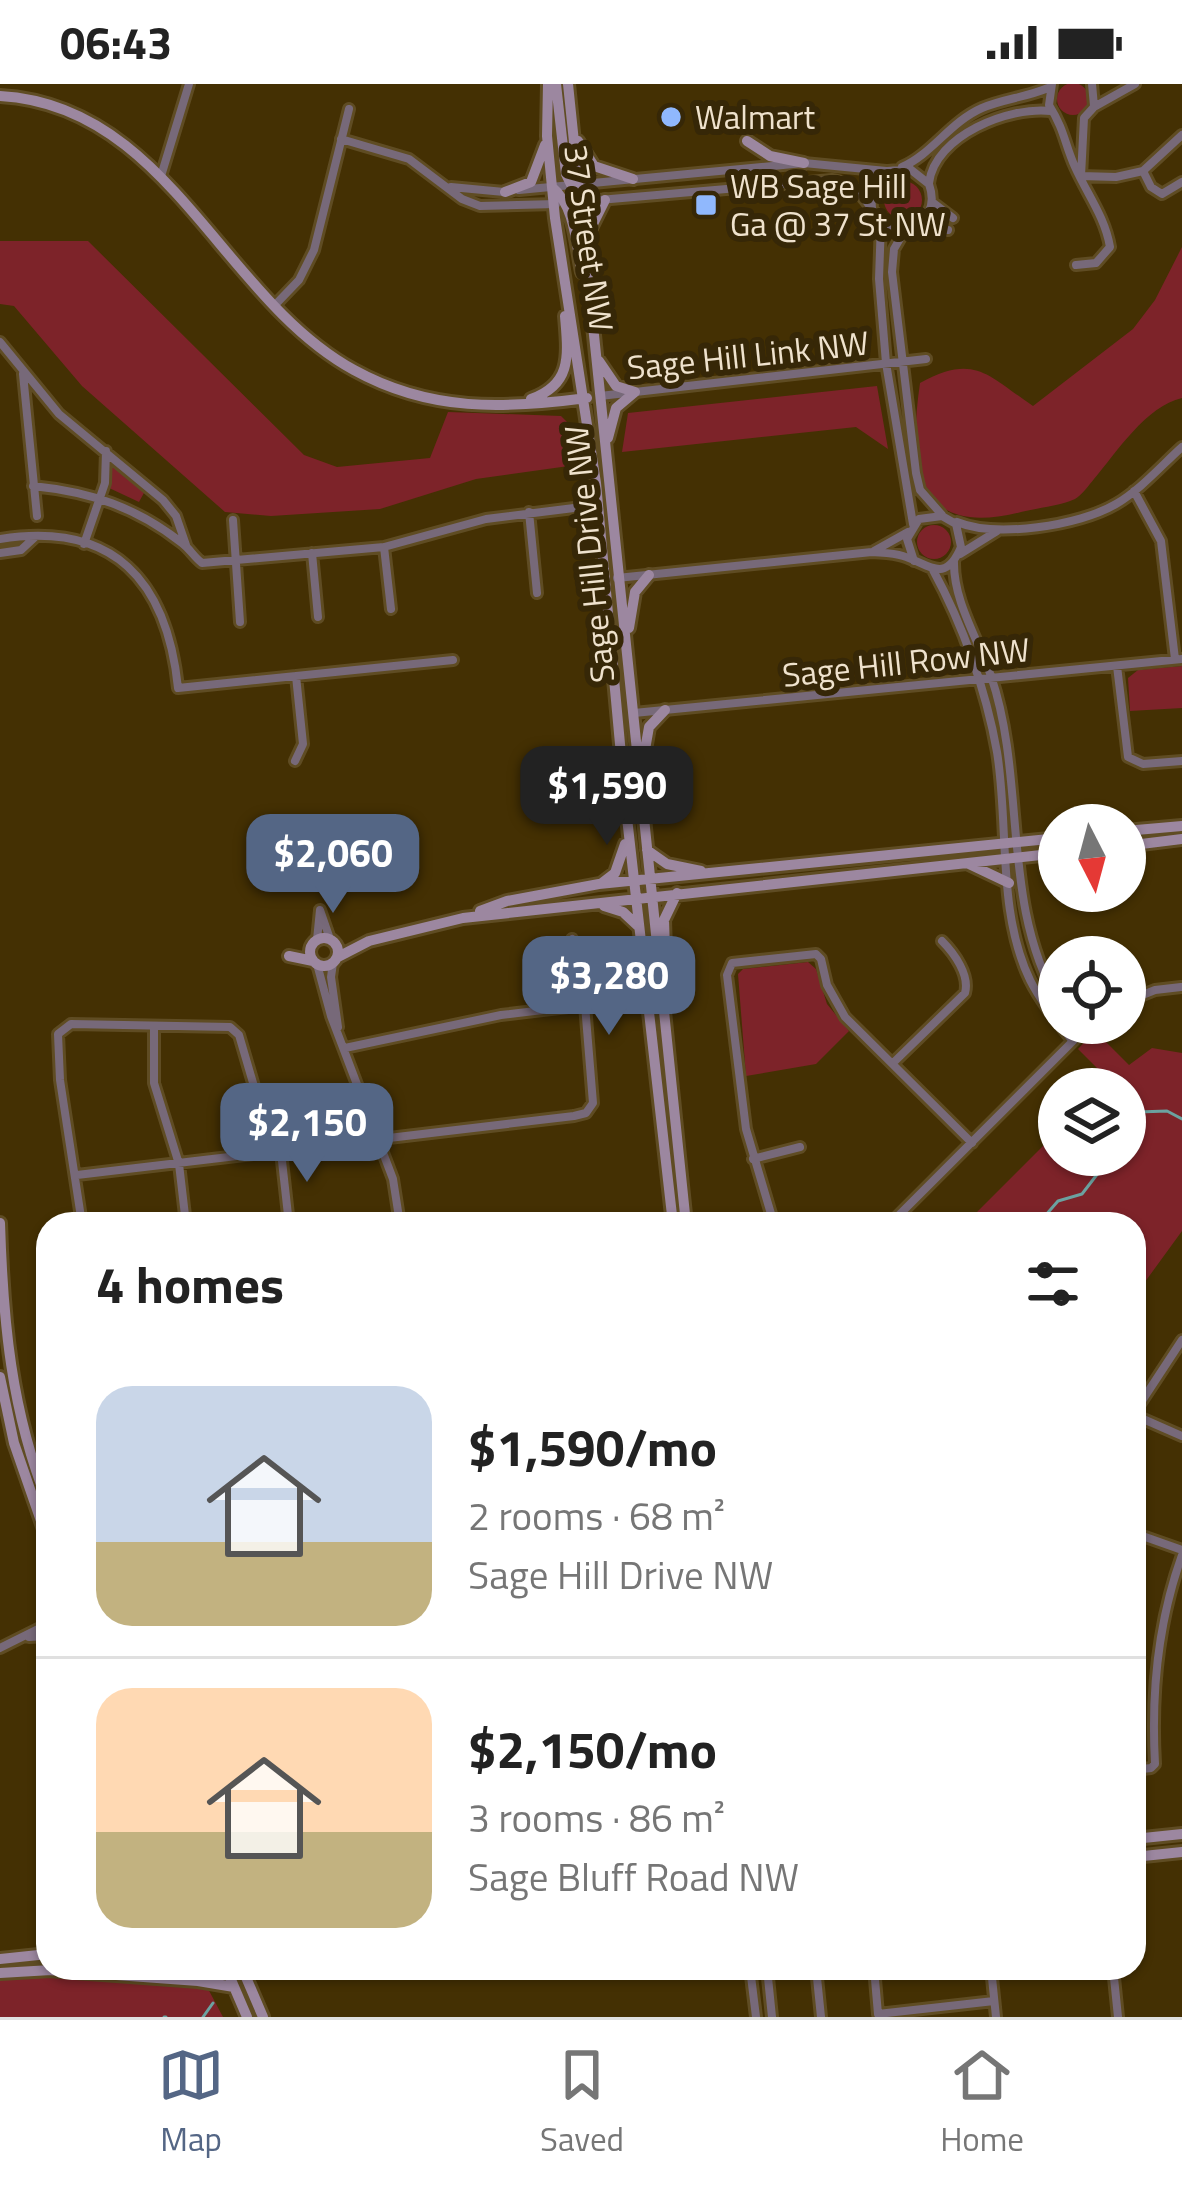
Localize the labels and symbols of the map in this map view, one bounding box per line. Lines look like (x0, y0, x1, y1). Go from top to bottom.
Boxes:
place label: Walmart (695, 92, 815, 142)
marker: Walmart (658, 104, 684, 130)
street label: 37 Street NW (551, 141, 627, 335)
place label: WB Sage Hill Ga @ 37 St NW (730, 161, 946, 249)
marker: WB Sage Hill Ga @ 37 St NW (693, 192, 719, 218)
street label: Sage Hill Link NW (625, 317, 871, 393)
street label: Sage Hill Drive NW (551, 423, 627, 685)
street label: Sage Hill Row NW (780, 624, 1032, 700)
pin: $1,590 (509, 746, 705, 848)
north arrow (1038, 804, 1146, 912)
pin: $2,060 (235, 814, 431, 916)
pin: $3,280 (511, 936, 707, 1038)
pin: $2,150 (209, 1083, 405, 1185)

